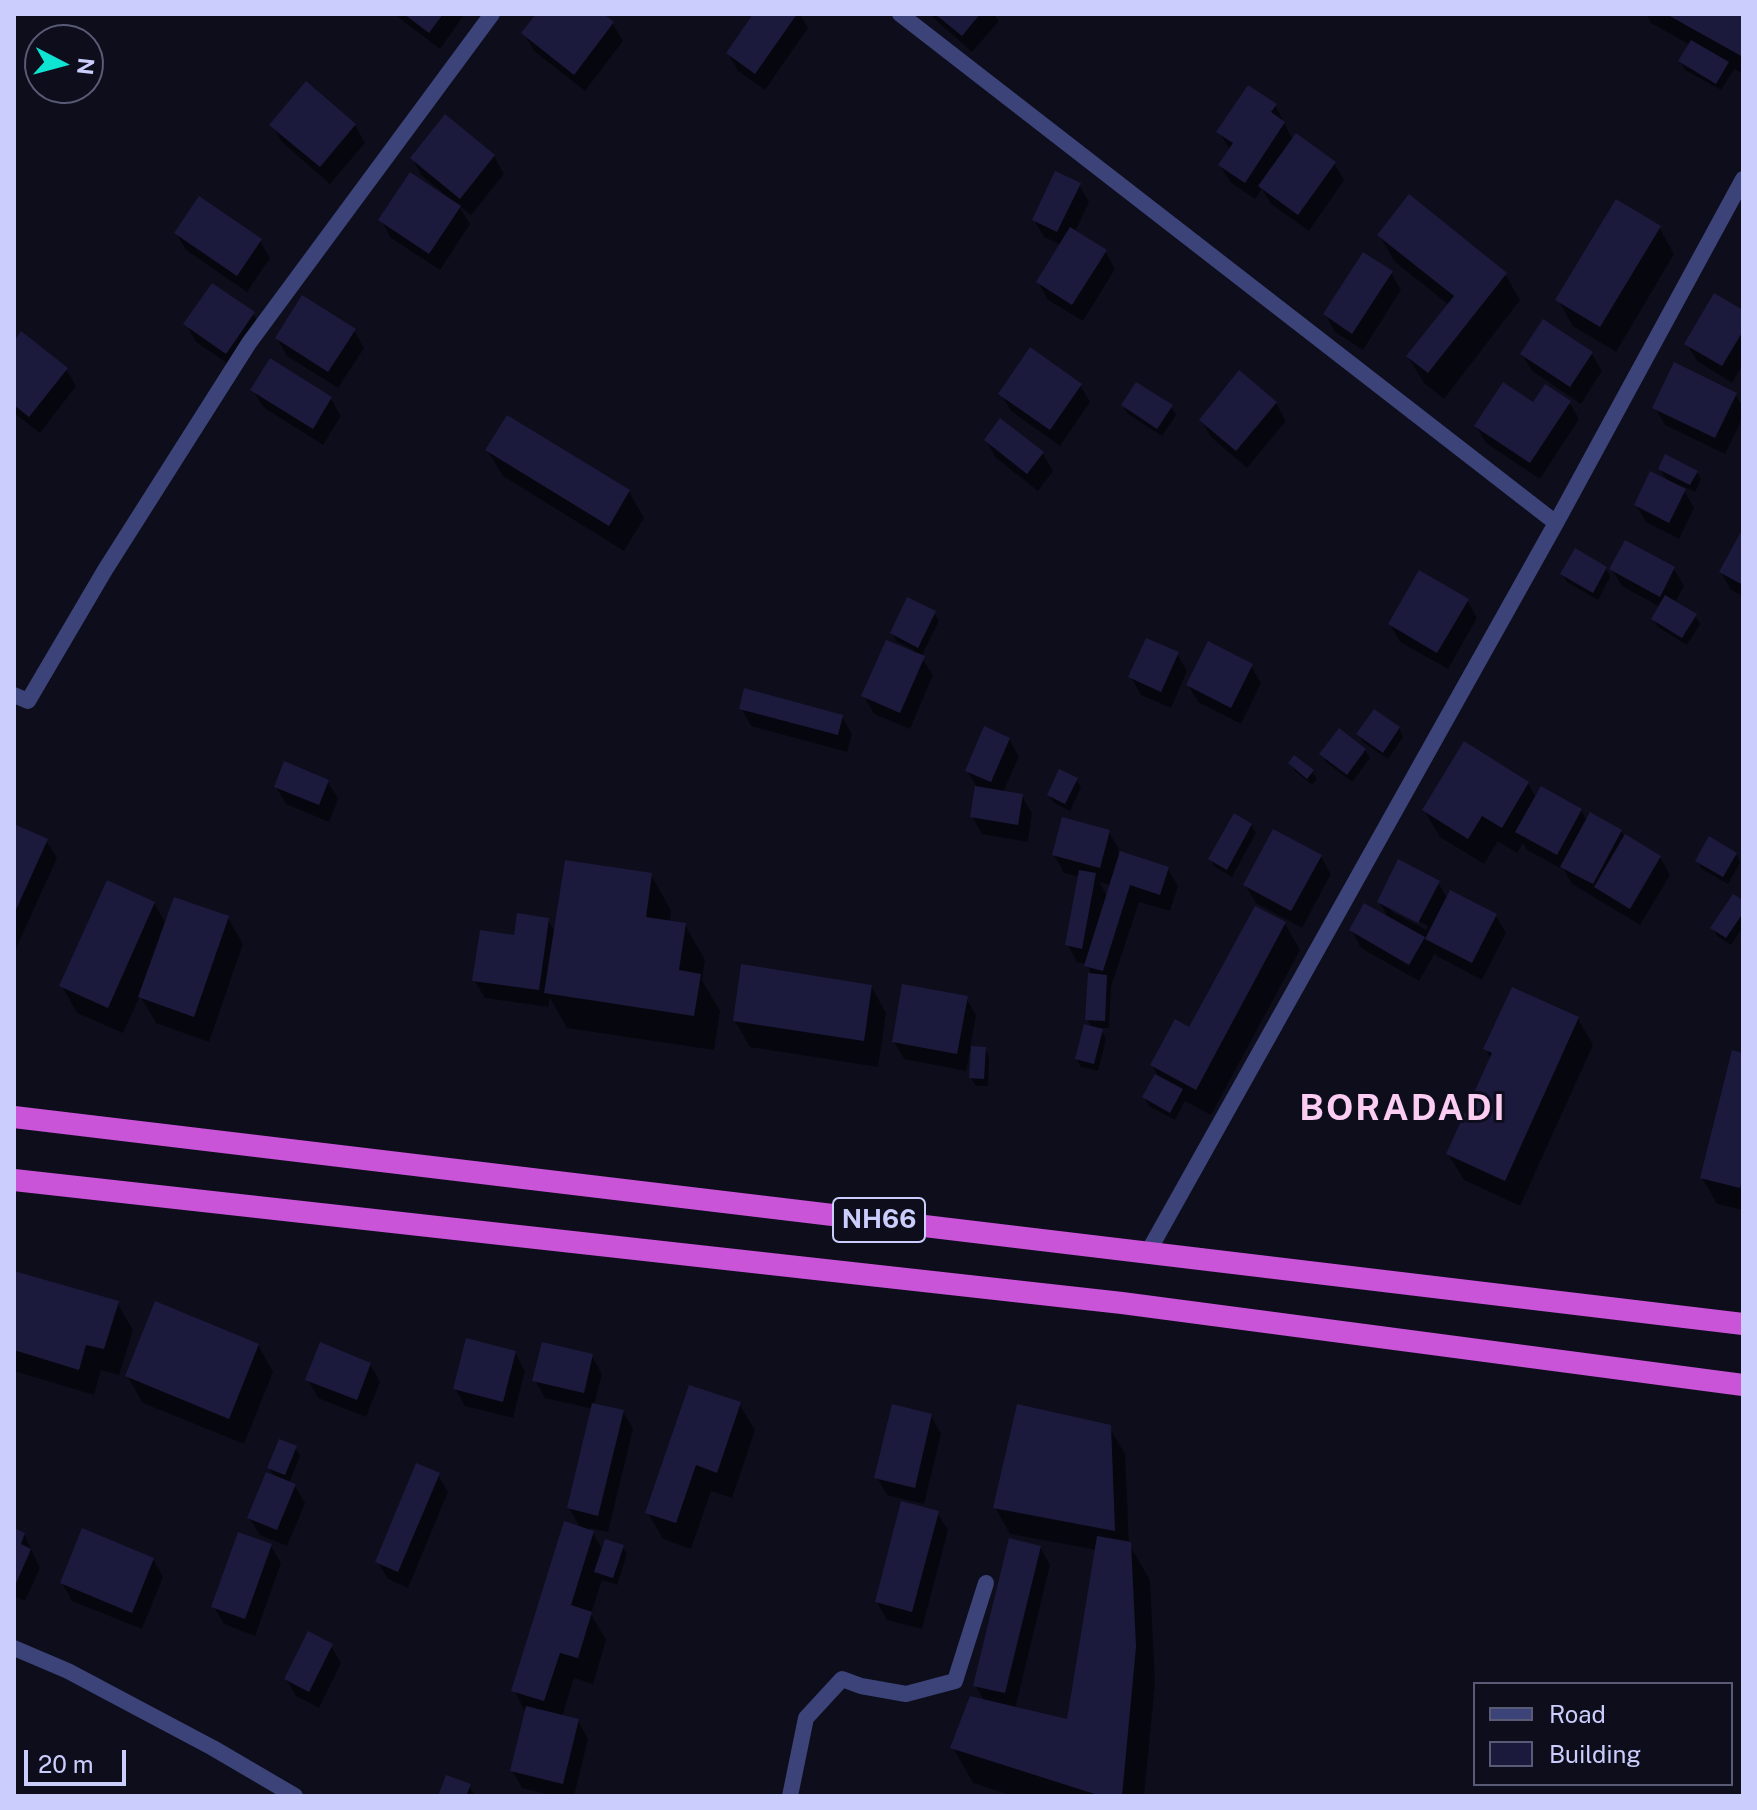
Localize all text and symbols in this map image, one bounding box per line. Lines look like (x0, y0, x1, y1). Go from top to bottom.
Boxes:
north arrow (24, 24, 104, 104)
text: N (72, 56, 100, 76)
district label: BORADADI (1299, 1087, 1507, 1131)
road number: NH66 (833, 1198, 925, 1242)
legend (1473, 1682, 1733, 1786)
text: Road (1549, 1700, 1606, 1728)
scale bar (28, 1734, 130, 1784)
text: Building (1549, 1740, 1641, 1768)
text: 20 m (38, 1750, 94, 1778)

